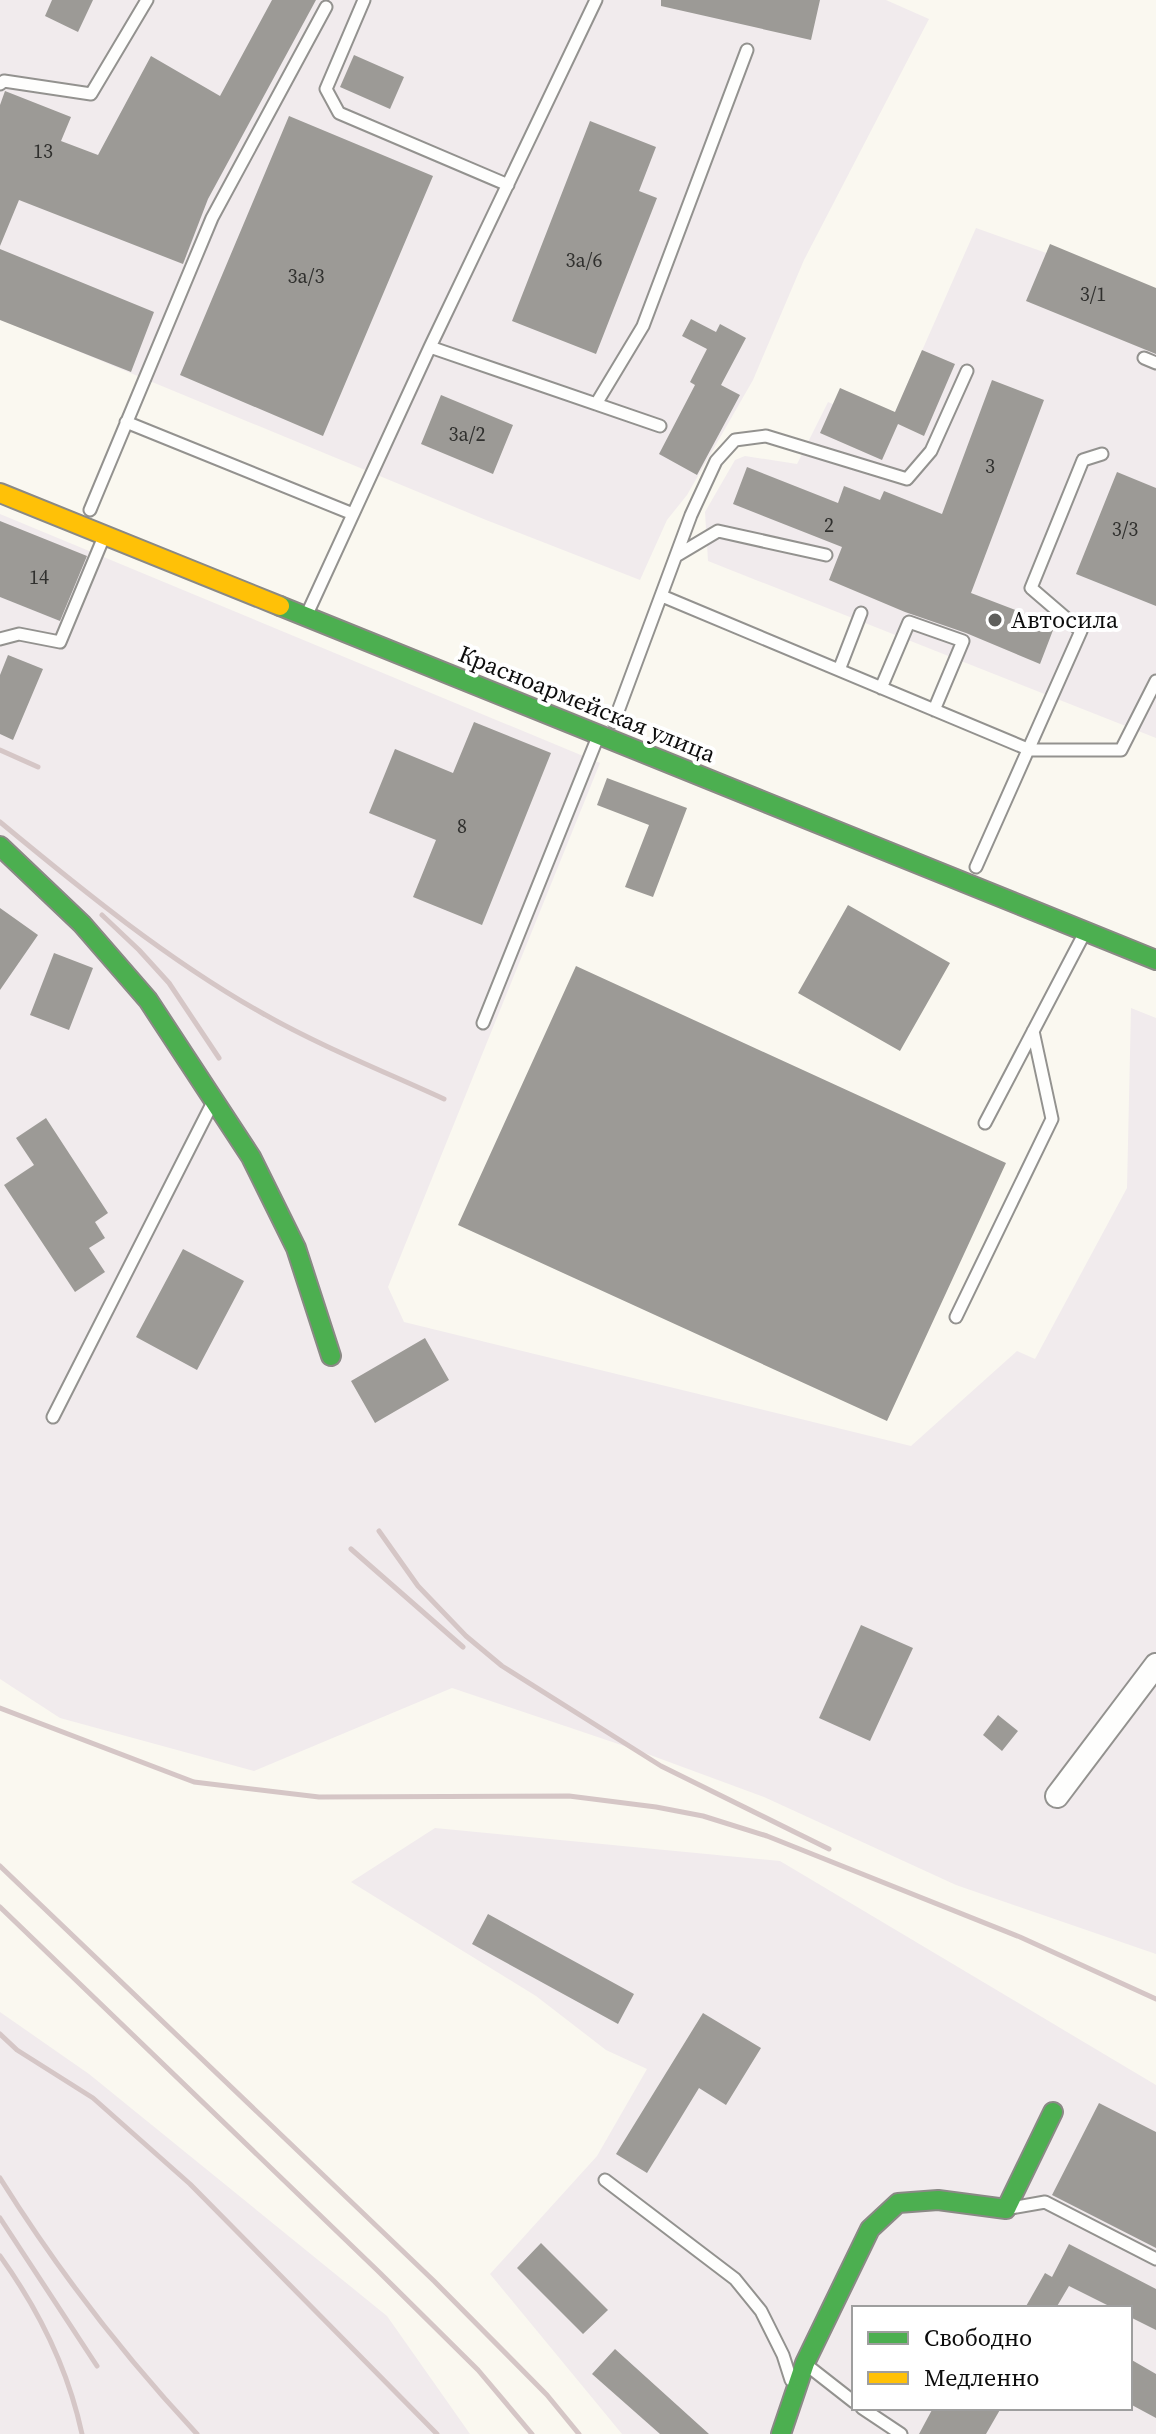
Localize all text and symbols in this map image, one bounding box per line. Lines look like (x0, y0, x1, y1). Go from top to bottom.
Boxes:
house number: 13 (33, 137, 53, 165)
house number: 3а/6 (566, 246, 602, 274)
house number: 3а/3 (288, 262, 324, 290)
house number: 3/1 (1080, 280, 1106, 308)
house number: 3а/2 (449, 420, 485, 448)
house number: 3 (985, 452, 995, 480)
house number: 2 (824, 511, 834, 539)
house number: 3/3 (1112, 515, 1138, 543)
house number: 14 (29, 563, 49, 591)
place label: Автосила (1011, 603, 1119, 636)
marker: Автосила (986, 611, 1004, 629)
street label: Красноармейская улица (454, 637, 721, 771)
house number: 8 (457, 812, 467, 840)
legend (852, 2306, 1132, 2410)
text: Свободно (924, 2321, 1032, 2354)
text: Медленно (924, 2361, 1039, 2394)

